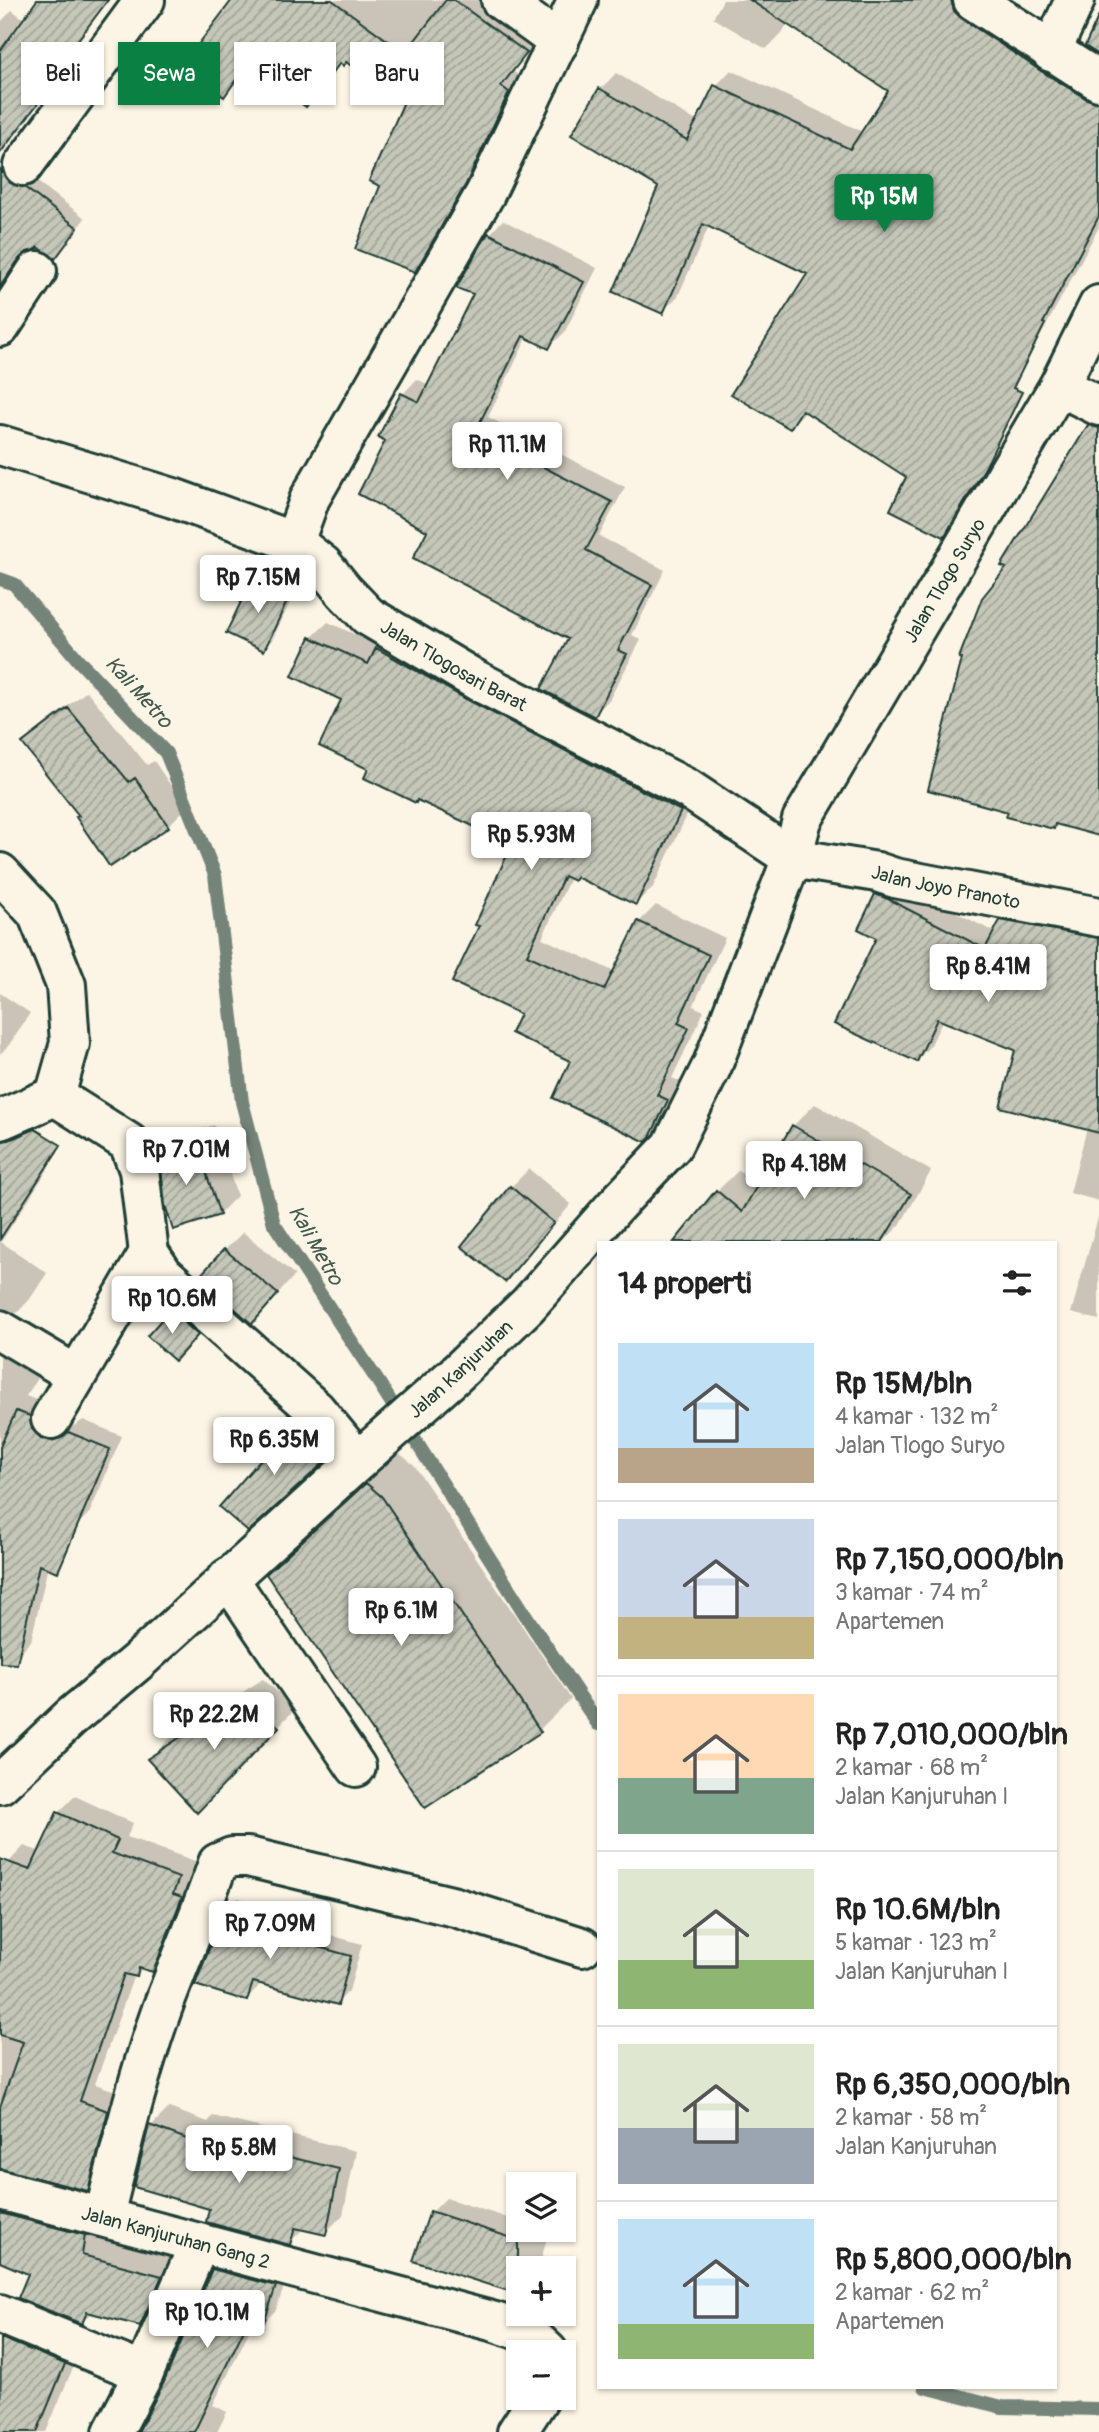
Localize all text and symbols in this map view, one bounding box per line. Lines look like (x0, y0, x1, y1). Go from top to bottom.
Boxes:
chip: Beli (21, 42, 104, 105)
chip: Sewa (118, 42, 220, 105)
chip: Filter (234, 42, 336, 105)
chip: Baru (350, 42, 444, 105)
pin: Rp 15M (827, 174, 941, 234)
text: Rp 15M (850, 182, 918, 211)
pin: Rp 11.1M (435, 422, 579, 482)
text: Rp 11.1M (468, 430, 546, 459)
street label: Jalan Tlogo Suryo (899, 514, 991, 647)
pin: Rp 7.15M (186, 556, 330, 615)
text: Rp 7.15M (216, 563, 300, 592)
street label: Jalan Tlogosari Barat (376, 615, 531, 717)
water label: Kali Metro (99, 651, 179, 735)
pin: Rp 5.93M (459, 812, 603, 872)
text: Rp 5.93M (487, 820, 575, 849)
street label: Jalan Joyo Pranoto (869, 860, 1022, 915)
pin: Rp 8.41M (916, 944, 1060, 1004)
text: Rp 8.41M (946, 952, 1030, 981)
pin: Rp 7.01M (114, 1128, 258, 1187)
text: Rp 7.01M (142, 1135, 230, 1164)
pin: Rp 4.18M (732, 1142, 876, 1201)
text: Rp 4.18M (762, 1149, 846, 1178)
water label: Kali Metro (282, 1200, 350, 1292)
icon: filters (998, 1264, 1036, 1302)
text: 14 properti (618, 1265, 751, 1302)
pin: Rp 10.6M (100, 1276, 244, 1336)
text: Rp 10.6M (128, 1284, 216, 1313)
street label: Jalan Kanjuruhan (404, 1315, 518, 1424)
text: Rp 15M/bln (835, 1365, 972, 1402)
icon: home (674, 1371, 758, 1455)
text: 4 kamar · 132 m² (835, 1402, 998, 1431)
pin: Rp 6.35M (202, 1418, 346, 1477)
text: Rp 6.35M (229, 1425, 319, 1454)
text: Jalan Tlogo Suryo (835, 1431, 1005, 1460)
text: Rp 7,150,000/bln (835, 1541, 1064, 1578)
icon: home (674, 1547, 758, 1631)
text: 3 kamar · 74 m² (835, 1578, 989, 1607)
pin: Rp 6.1M (336, 1588, 466, 1648)
text: Rp 6.1M (364, 1596, 438, 1625)
text: Apartemen (835, 1607, 944, 1636)
pin: Rp 22.2M (142, 1692, 286, 1752)
text: Rp 22.2M (169, 1700, 259, 1729)
text: Rp 7,010,000/bln (835, 1716, 1068, 1753)
icon: home (674, 1722, 758, 1806)
text: 2 kamar · 68 m² (835, 1753, 988, 1782)
text: Jalan Kanjuruhan I (835, 1782, 1009, 1811)
text: Rp 10.6M/bln (835, 1891, 1001, 1928)
icon: home (674, 1897, 758, 1981)
pin: Rp 7.09M (198, 1902, 342, 1961)
text: Rp 7.09M (225, 1909, 315, 1938)
text: 5 kamar · 123 m² (835, 1928, 997, 1957)
text: Jalan Kanjuruhan I (835, 1957, 1009, 1986)
text: Rp 6,350,000/bln (835, 2066, 1070, 2103)
icon: home (674, 2072, 758, 2156)
text: 2 kamar · 58 m² (835, 2103, 987, 2132)
pin: Rp 5.8M (174, 2126, 304, 2185)
text: Jalan Kanjuruhan (835, 2132, 997, 2161)
text: Rp 5.8M (202, 2133, 276, 2162)
map controls (506, 2172, 576, 2410)
button: layers (506, 2172, 576, 2242)
street label: Jalan Kanjuruhan Gang 2 (79, 2201, 272, 2274)
text: Rp 5,800,000/bln (835, 2241, 1072, 2278)
icon: home (674, 2247, 758, 2331)
button: + (506, 2256, 576, 2326)
text: 2 kamar · 62 m² (835, 2278, 989, 2307)
pin: Rp 10.1M (135, 2290, 279, 2350)
text: Rp 10.1M (165, 2298, 249, 2327)
text: Apartemen (835, 2307, 944, 2336)
button: − (506, 2340, 576, 2410)

